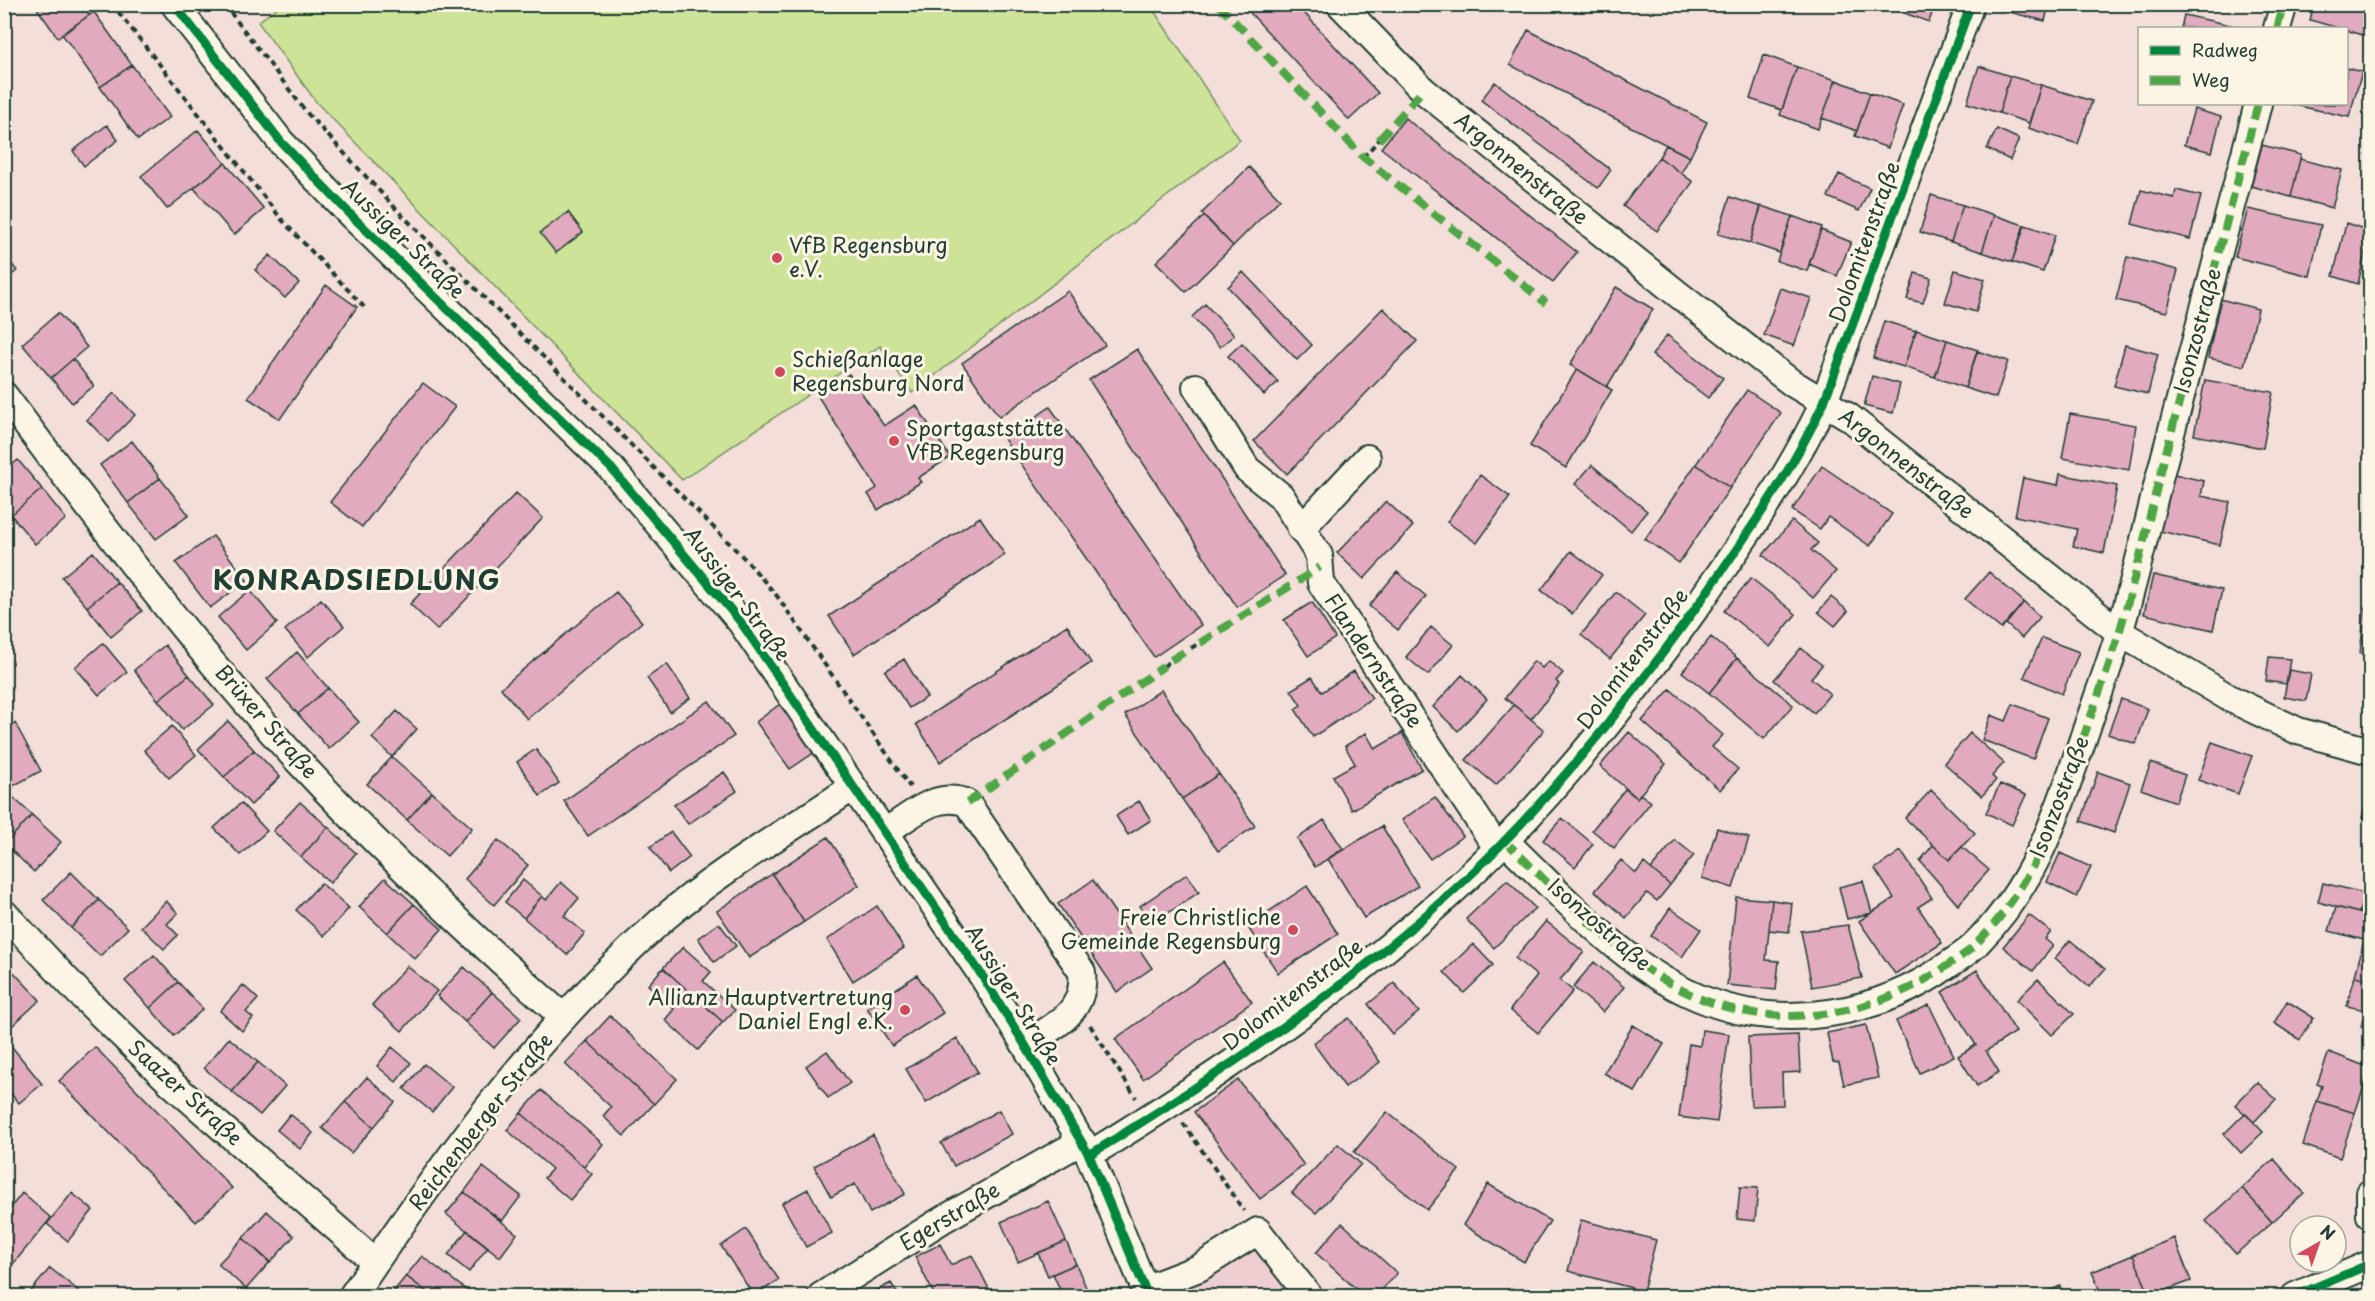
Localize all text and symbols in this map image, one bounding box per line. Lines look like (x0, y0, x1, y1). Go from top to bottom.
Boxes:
legend (2138, 27, 2348, 105)
text: Radweg (2192, 36, 2258, 63)
text: Weg (2192, 66, 2230, 93)
street label: Argonnenstraße (1448, 103, 1596, 232)
street label: Dolomitenstraße (1819, 157, 1907, 326)
street label: Aussiger Straße (335, 170, 473, 305)
place label: VfB Regensburg e.V. (789, 228, 948, 284)
marker: VfB Regensburg e.V. (770, 251, 784, 265)
street label: Isonzostraße (2164, 264, 2228, 397)
place label: Schießanlage Regensburg Nord (792, 342, 965, 398)
marker: Schießanlage Regensburg Nord (773, 365, 787, 379)
street label: Argonnenstraße (1833, 399, 1982, 526)
place label: Sportgaststätte VfB Regensburg (906, 411, 1065, 467)
marker: Sportgaststätte VfB Regensburg (887, 434, 901, 448)
street label: Aussiger Straße (677, 519, 800, 667)
district label: KONRADSIEDLUNG (213, 558, 501, 599)
street label: Dolomitenstraße (1568, 581, 1695, 735)
street label: Flandernstraße (1318, 586, 1432, 734)
street label: Brüxer Straße (209, 656, 326, 785)
street label: Isonzostraße (2020, 731, 2096, 862)
street label: Isonzostraße (1541, 869, 1659, 978)
place label: Freie Christliche Gemeinde Regensburg (1060, 900, 1281, 956)
street label: Aussiger Straße (958, 917, 1071, 1071)
marker: Freie Christliche Gemeinde Regensburg (1286, 923, 1300, 937)
street label: Dolomitenstraße (1215, 930, 1369, 1057)
place label: Allianz Hauptvertretung Daniel Engl e.K. (648, 980, 893, 1036)
marker: Allianz Hauptvertretung Daniel Engl e.K. (898, 1003, 912, 1017)
street label: Reichenberger Straße (400, 1025, 559, 1216)
street label: Saazer Straße (122, 1031, 251, 1152)
street label: Egerstraße (893, 1173, 1005, 1258)
north arrow (2288, 1214, 2348, 1274)
text: N (2316, 1218, 2341, 1245)

